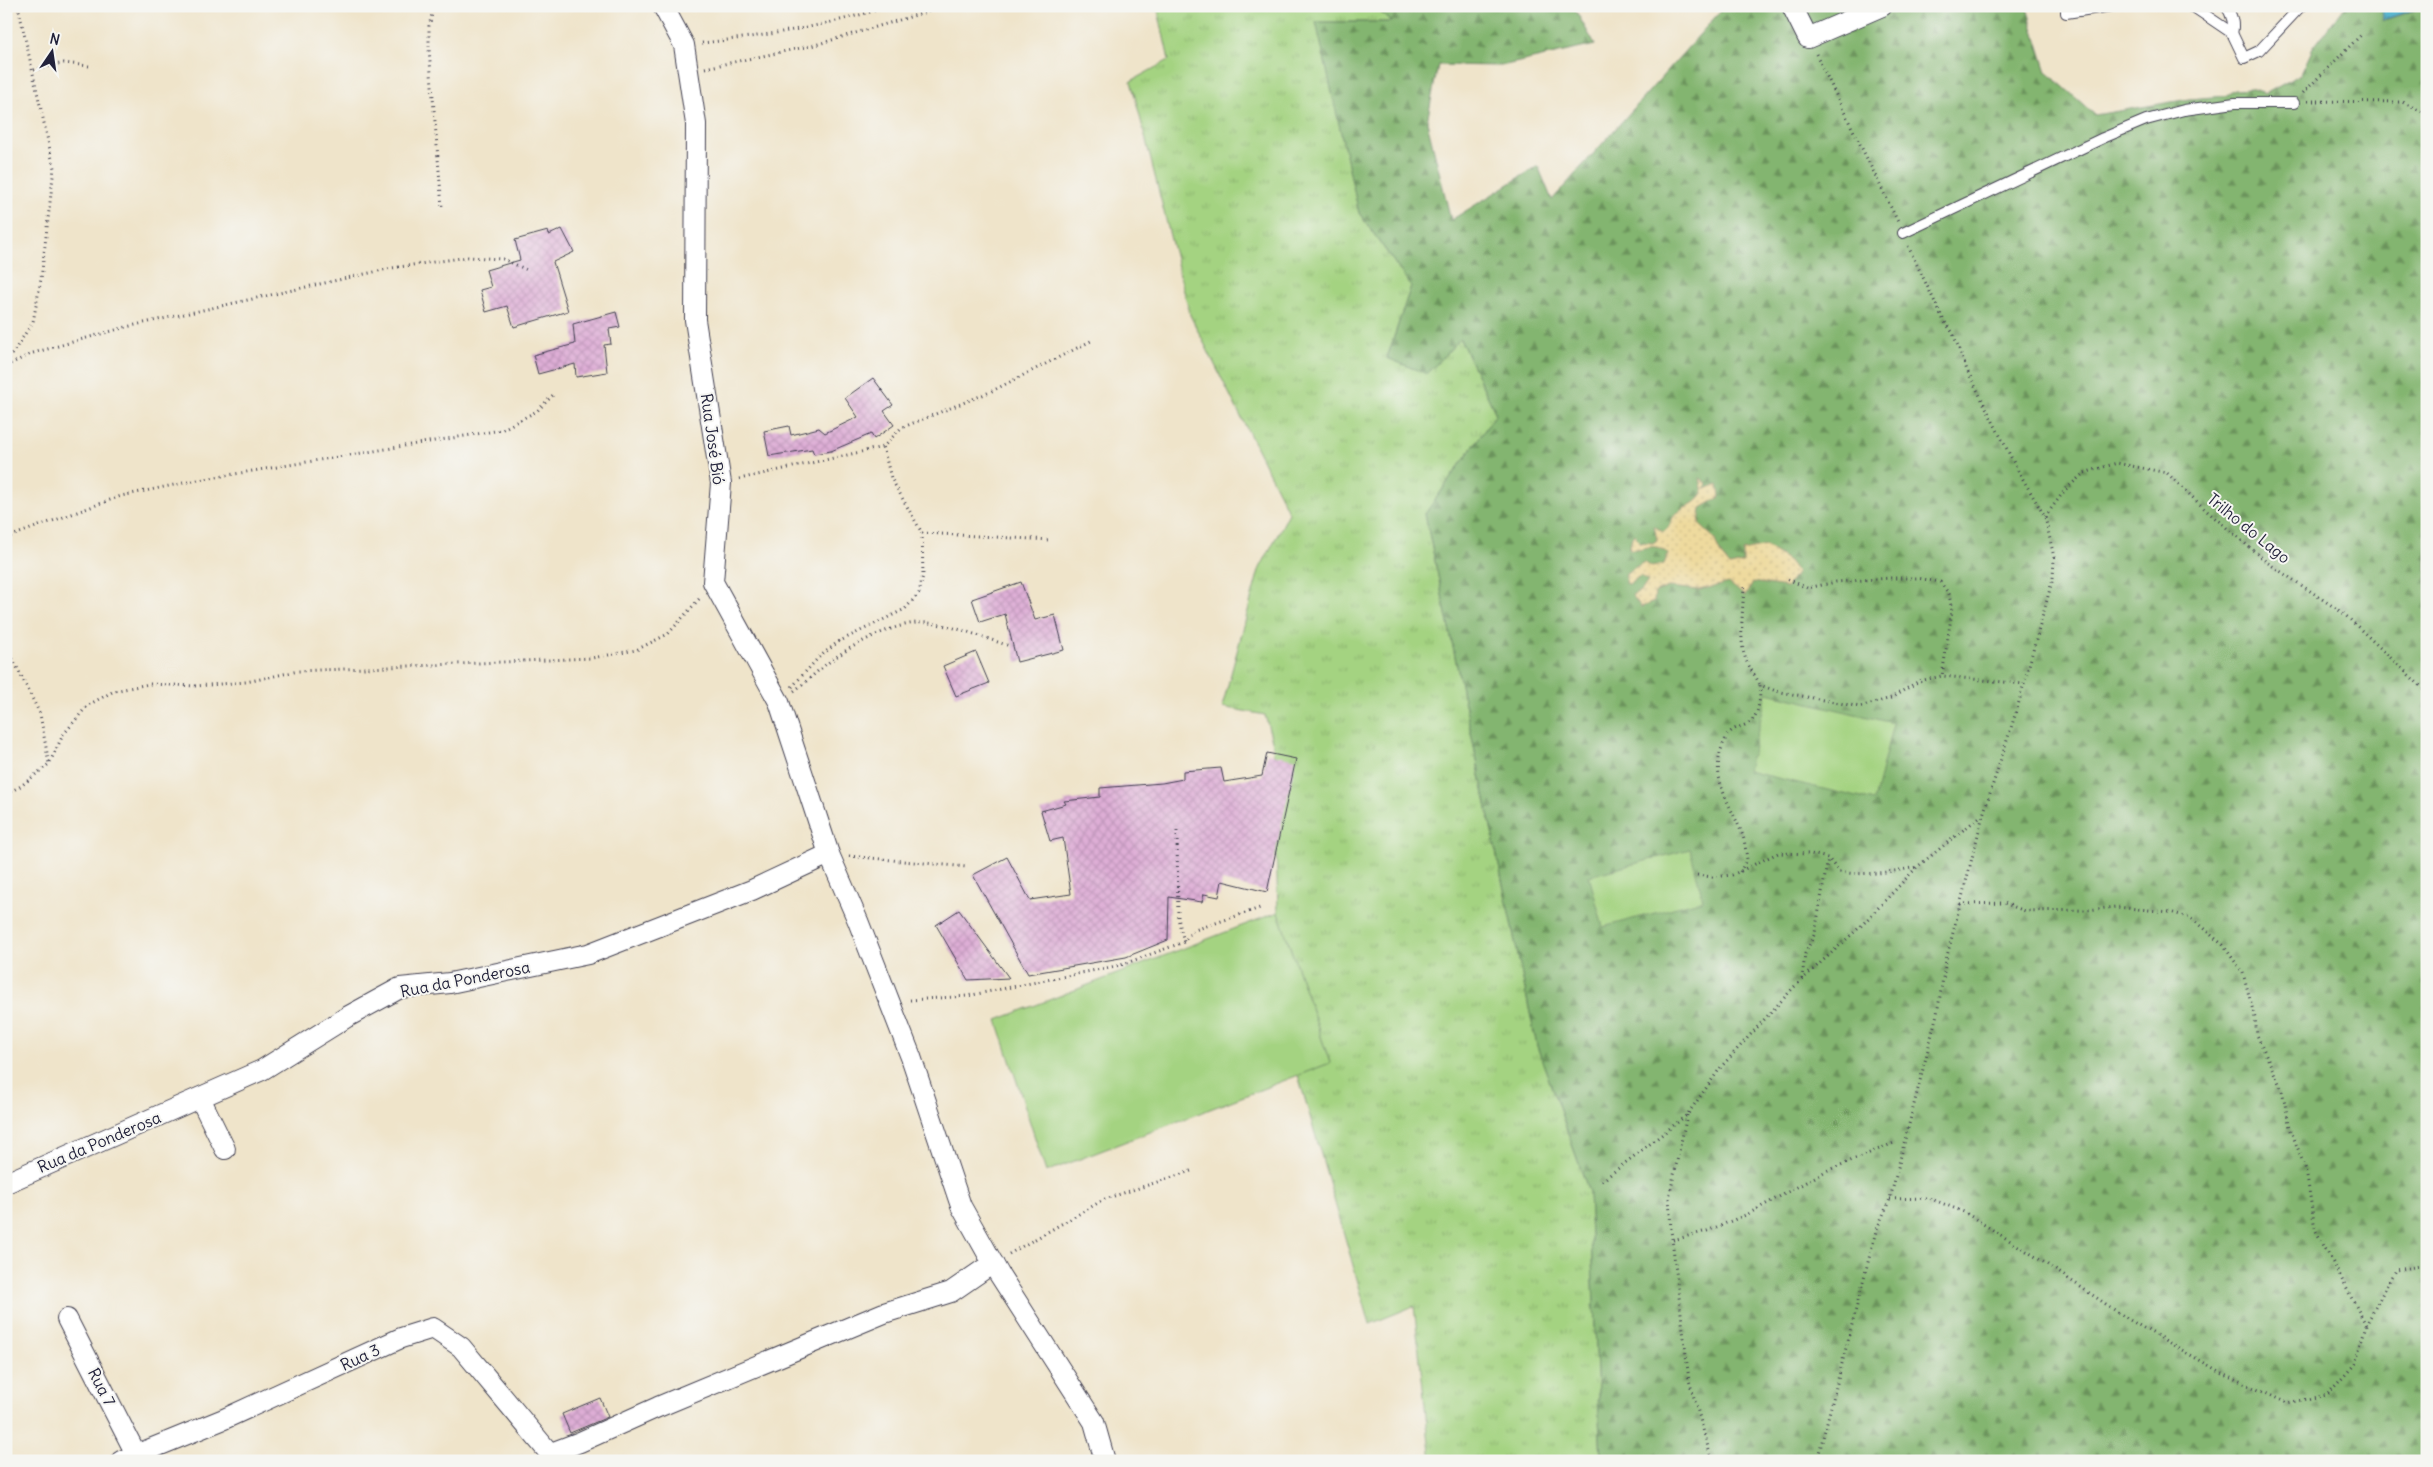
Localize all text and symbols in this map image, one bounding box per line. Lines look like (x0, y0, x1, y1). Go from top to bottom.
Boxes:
north arrow (28, 28, 78, 78)
text: N (48, 29, 62, 49)
street label: Rua José Bió (697, 392, 729, 486)
street label: Trilho do Lago (2204, 489, 2294, 567)
street label: Rua da Ponderosa (398, 957, 532, 1001)
street label: Rua da Ponderosa (34, 1107, 164, 1177)
street label: Rua 3 (337, 1339, 383, 1375)
street label: Rua 7 (84, 1365, 120, 1410)

